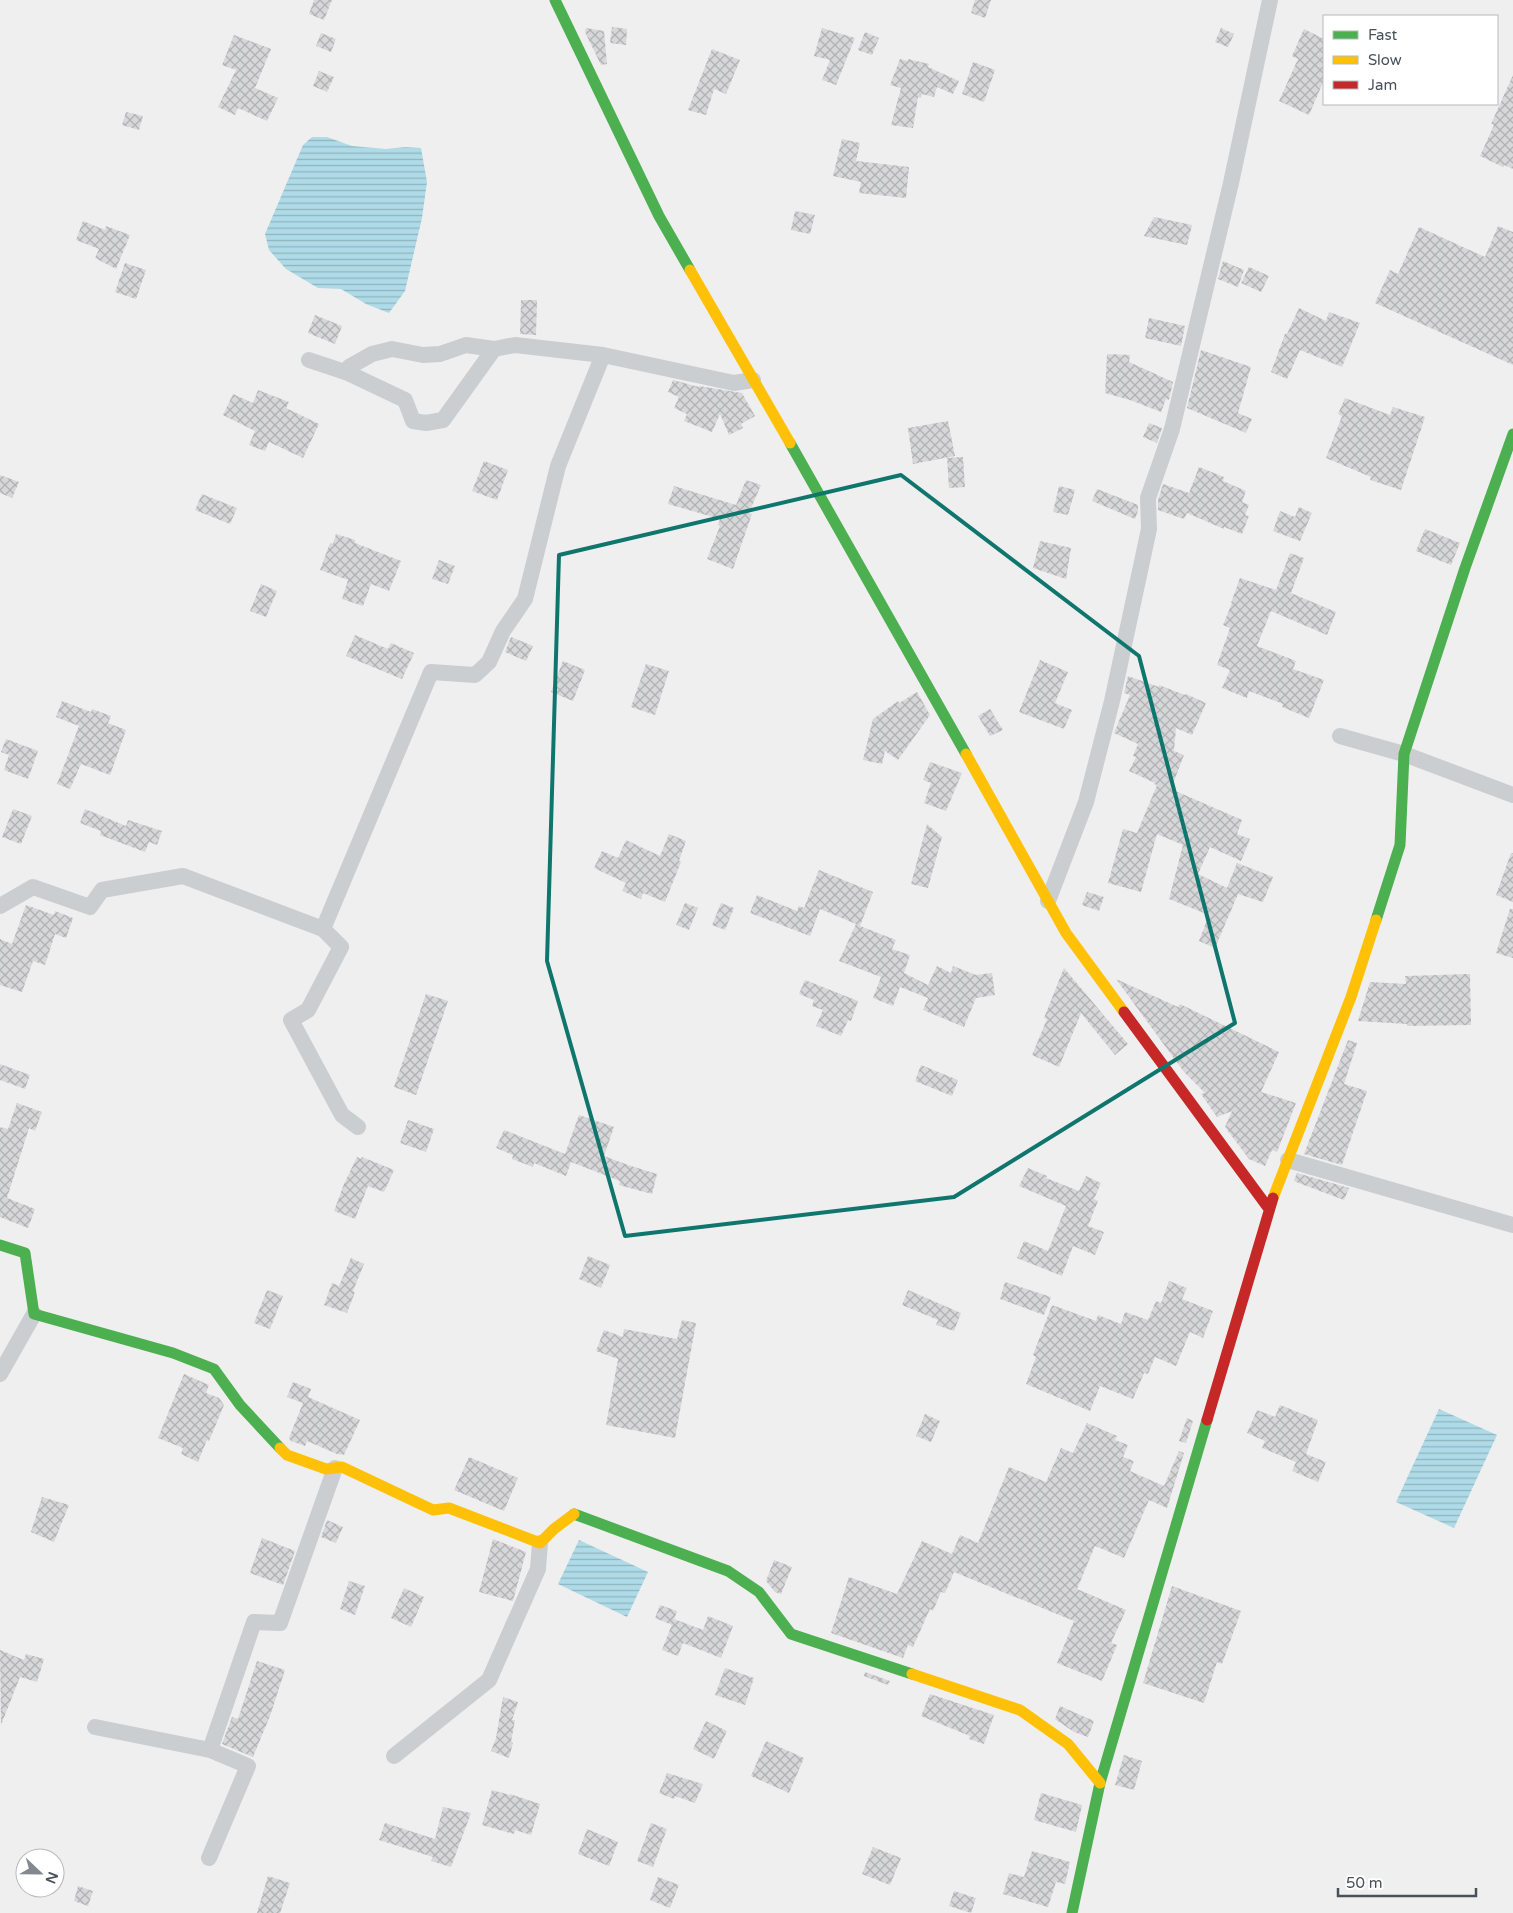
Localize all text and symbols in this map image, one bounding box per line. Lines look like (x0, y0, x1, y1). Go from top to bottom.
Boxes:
legend (1323, 15, 1498, 105)
text: Fast (1368, 26, 1398, 44)
text: Slow (1368, 51, 1402, 69)
text: Jam (1368, 76, 1397, 94)
north arrow (15, 1848, 65, 1898)
scale bar (1338, 1866, 1476, 1898)
text: N (42, 1869, 62, 1886)
text: 50 m (1346, 1874, 1383, 1892)

